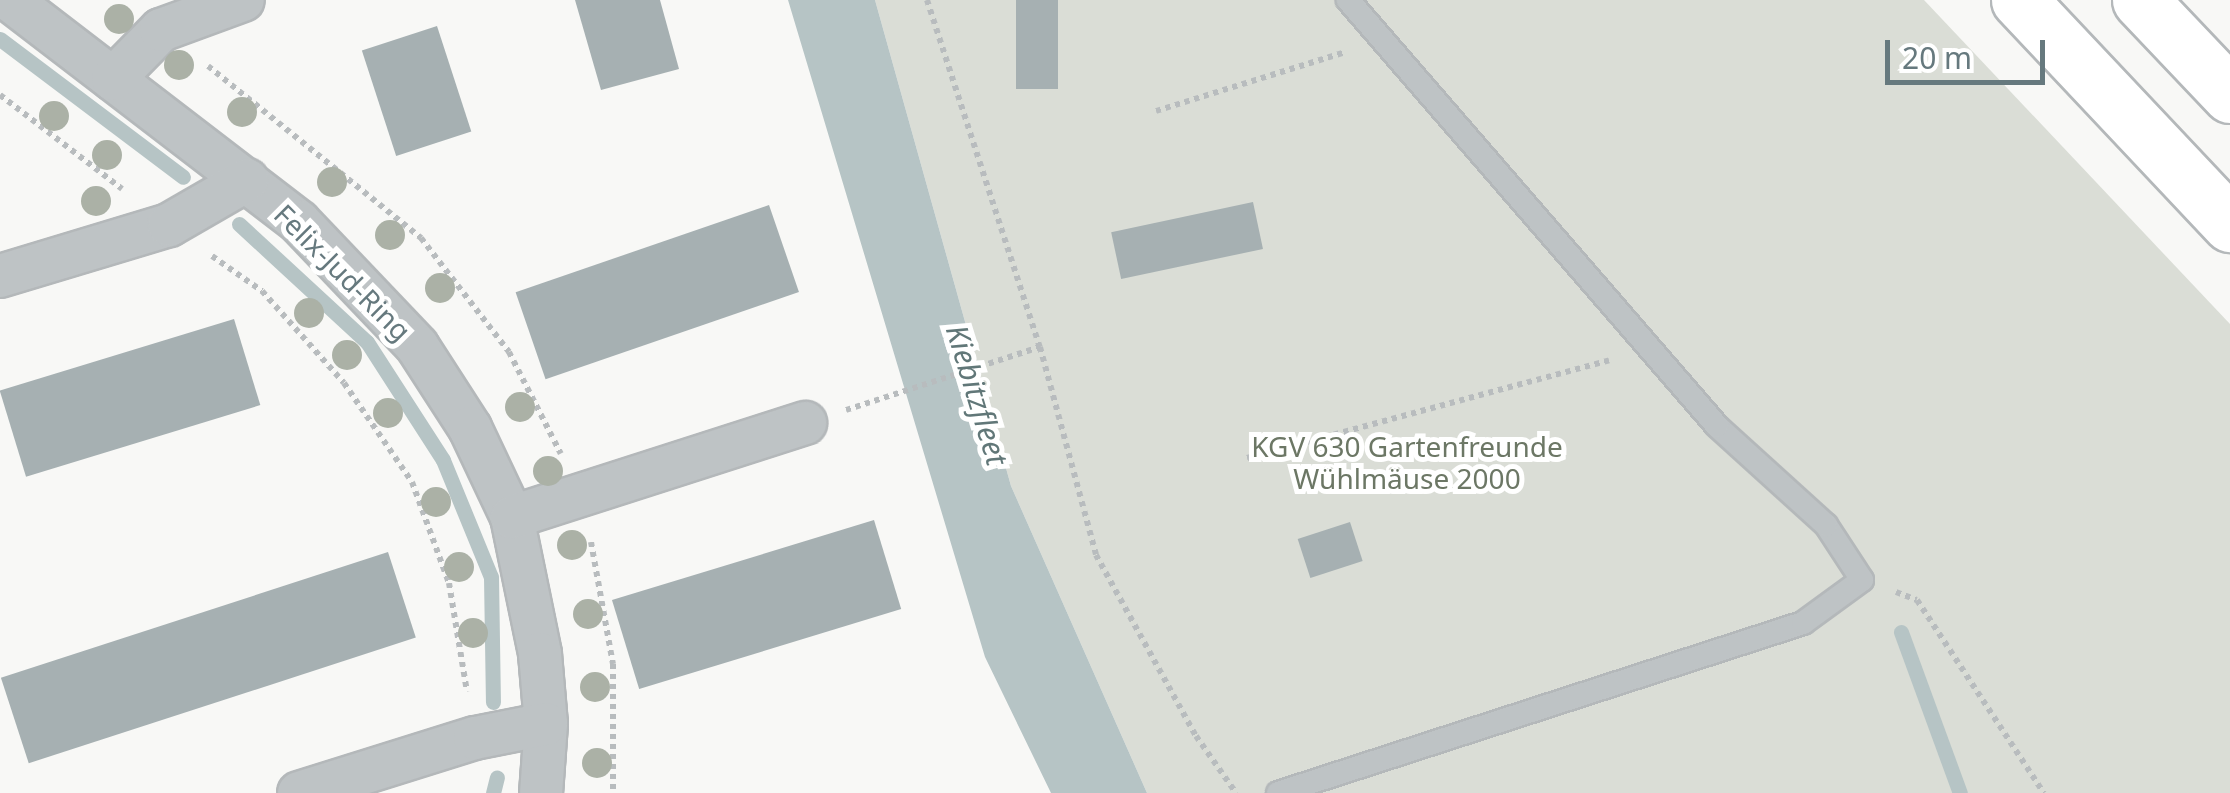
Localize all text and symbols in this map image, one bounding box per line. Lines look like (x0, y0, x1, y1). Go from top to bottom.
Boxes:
scale bar (1890, 20, 2050, 82)
text: 20 m (1902, 37, 1972, 78)
street label: Felix-Jud-Ring (268, 197, 418, 347)
water label: Kiebitzfleet (939, 320, 1015, 470)
park label: KGV 630 Gartenfreunde Wühlmäuse 2000 (1251, 429, 1563, 495)

